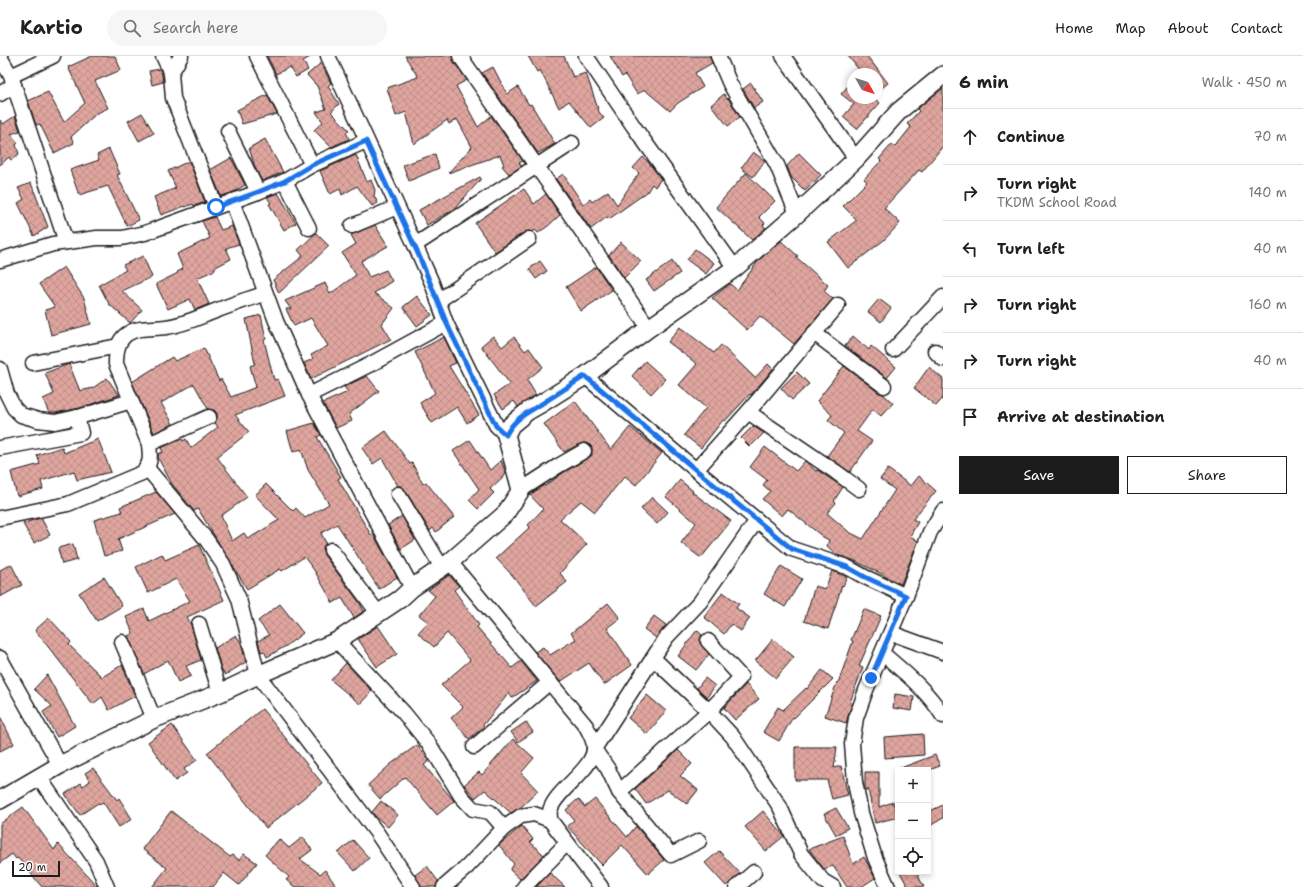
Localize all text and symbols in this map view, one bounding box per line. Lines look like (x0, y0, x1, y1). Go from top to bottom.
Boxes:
search box (107, 10, 387, 46)
text: Kartio (20, 15, 83, 40)
icon: search (121, 17, 143, 39)
text: Search here (153, 18, 239, 38)
text: Home (1055, 19, 1094, 37)
text: Map (1116, 19, 1146, 37)
text: About (1168, 19, 1209, 37)
text: Contact (1231, 19, 1283, 37)
north arrow (847, 68, 883, 104)
text: 6 min (959, 71, 1009, 93)
text: Walk · 450 m (1202, 74, 1287, 91)
icon: ahead (959, 126, 981, 148)
text: Continue (997, 127, 1065, 147)
text: 70 m (1253, 128, 1287, 145)
text: Turn right (997, 174, 1077, 194)
icon: right (959, 182, 981, 204)
text: 140 m (1248, 184, 1287, 201)
text: TKDM School Road (997, 194, 1117, 211)
route start (207, 198, 225, 216)
icon: left (959, 238, 981, 260)
text: Turn left (997, 239, 1065, 259)
text: 40 m (1253, 240, 1287, 257)
icon: right (959, 294, 981, 316)
text: Turn right (997, 295, 1077, 315)
text: 160 m (1249, 296, 1287, 313)
icon: right (959, 350, 981, 372)
text: Turn right (997, 351, 1077, 371)
text: 40 m (1253, 352, 1287, 369)
icon: arrive (959, 406, 981, 428)
text: Arrive at destination (997, 407, 1165, 427)
button: Save (959, 456, 1119, 494)
button: Share (1127, 456, 1287, 494)
route end (862, 669, 880, 687)
map controls (895, 767, 931, 875)
button: + (895, 767, 931, 803)
button: − (895, 803, 931, 839)
button: locate (895, 839, 931, 875)
scale bar (12, 859, 60, 878)
text: 20 m (18, 860, 46, 875)

